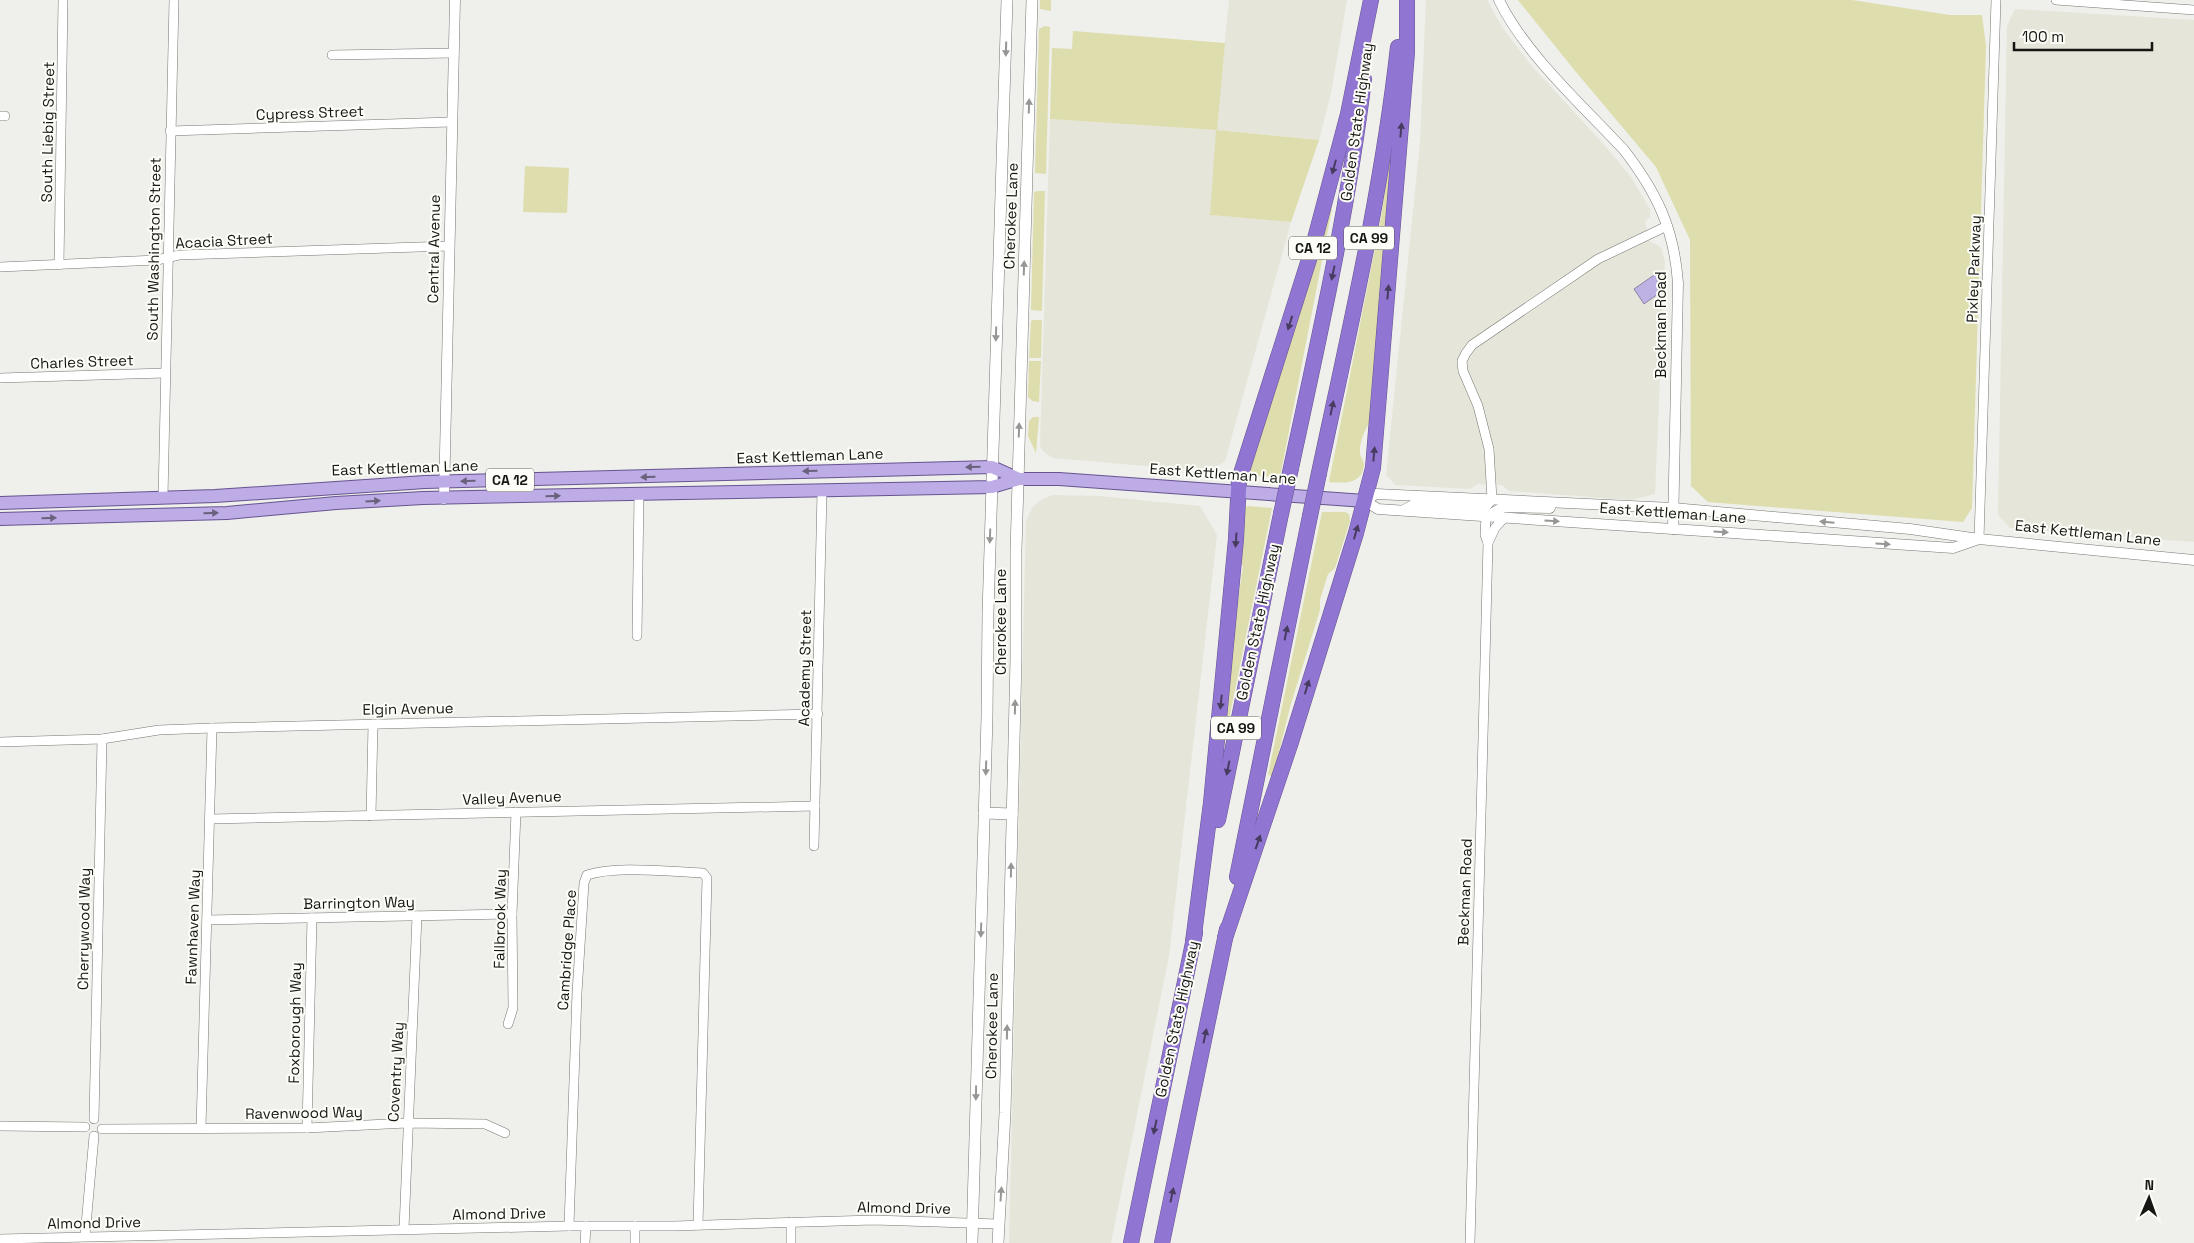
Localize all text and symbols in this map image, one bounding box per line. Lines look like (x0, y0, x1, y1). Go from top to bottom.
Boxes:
scale bar (2014, 20, 2152, 52)
text: 100 m (2022, 27, 2064, 46)
one-way arrow (1001, 41, 1009, 57)
street label: Golden State Highway (1336, 42, 1377, 202)
street label: South Liebig Street (37, 61, 58, 203)
one-way arrow (1025, 97, 1033, 113)
street label: Cypress Street (256, 101, 364, 124)
one-way arrow (1397, 122, 1405, 138)
street label: South Washington Street (142, 157, 165, 341)
one-way arrow (1330, 160, 1338, 175)
street label: Cherokee Lane (999, 162, 1022, 270)
street label: Central Avenue (423, 194, 444, 304)
street label: Pixley Parkway (1962, 215, 1985, 323)
road number: CA 99 (1344, 227, 1394, 250)
street label: Acacia Street (175, 228, 273, 253)
road number: CA 12 (1289, 237, 1337, 260)
one-way arrow (1020, 260, 1028, 276)
one-way arrow (1328, 266, 1336, 282)
street label: Beckman Road (1651, 271, 1670, 379)
one-way arrow (1384, 284, 1392, 300)
one-way arrow (1285, 316, 1293, 331)
one-way arrow (992, 326, 1000, 342)
street label: Charles Street (30, 350, 134, 373)
one-way arrow (1329, 400, 1337, 416)
one-way arrow (1016, 422, 1024, 438)
street label: East Kettleman Lane (736, 443, 884, 468)
one-way arrow (1371, 445, 1379, 461)
street label: East Kettleman Lane (331, 455, 479, 480)
street label: East Kettleman Lane (1149, 459, 1297, 488)
one-way arrow (964, 463, 980, 471)
road number: CA 12 (486, 468, 534, 492)
one-way arrow (802, 468, 818, 476)
one-way arrow (640, 473, 656, 481)
one-way arrow (460, 478, 476, 486)
one-way arrow (545, 492, 561, 500)
one-way arrow (365, 496, 381, 504)
street label: East Kettleman Lane (1599, 498, 1747, 527)
one-way arrow (203, 509, 219, 517)
one-way arrow (41, 514, 57, 522)
street label: East Kettleman Lane (2014, 515, 2162, 550)
one-way arrow (1544, 517, 1560, 525)
one-way arrow (1818, 518, 1834, 526)
one-way arrow (1353, 525, 1361, 540)
one-way arrow (986, 528, 994, 544)
one-way arrow (1713, 529, 1729, 537)
one-way arrow (1231, 532, 1239, 548)
one-way arrow (1876, 540, 1892, 548)
street label: Golden State Highway (1232, 542, 1283, 702)
street label: Cherokee Lane (991, 569, 1010, 675)
street label: Academy Street (794, 609, 815, 727)
one-way arrow (1283, 624, 1291, 640)
one-way arrow (1304, 680, 1312, 695)
one-way arrow (1216, 694, 1224, 710)
street label: Elgin Avenue (362, 698, 454, 719)
one-way arrow (1011, 699, 1019, 715)
road number: CA 99 (1211, 716, 1261, 740)
one-way arrow (982, 760, 990, 776)
one-way arrow (1224, 760, 1232, 776)
street label: Valley Avenue (462, 786, 562, 809)
one-way arrow (1254, 834, 1262, 849)
street label: Beckman Road (1453, 838, 1476, 946)
one-way arrow (1007, 861, 1015, 877)
street label: Cherrywood Way (73, 868, 94, 990)
street label: Fawnhaven Way (181, 869, 204, 985)
street label: Fallbrook Way (489, 869, 510, 969)
street label: Cambridge Place (553, 889, 580, 1011)
street label: Barrington Way (303, 892, 415, 913)
one-way arrow (977, 923, 985, 939)
street label: Golden State Highway (1151, 939, 1202, 1099)
street label: Foxborough Way (284, 962, 305, 1084)
street label: Cherokee Lane (981, 972, 1002, 1079)
street label: Coventry Way (383, 1021, 408, 1123)
one-way arrow (1003, 1024, 1011, 1040)
one-way arrow (1201, 1029, 1209, 1044)
one-way arrow (972, 1085, 980, 1101)
street label: Ravenwood Way (245, 1102, 363, 1123)
one-way arrow (1151, 1119, 1159, 1135)
north arrow (2124, 1173, 2174, 1223)
text: N (2144, 1176, 2154, 1194)
one-way arrow (997, 1186, 1005, 1202)
one-way arrow (1168, 1188, 1176, 1203)
street label: Almond Drive (857, 1197, 951, 1218)
street label: Almond Drive (452, 1203, 546, 1224)
street label: Almond Drive (47, 1212, 141, 1233)

